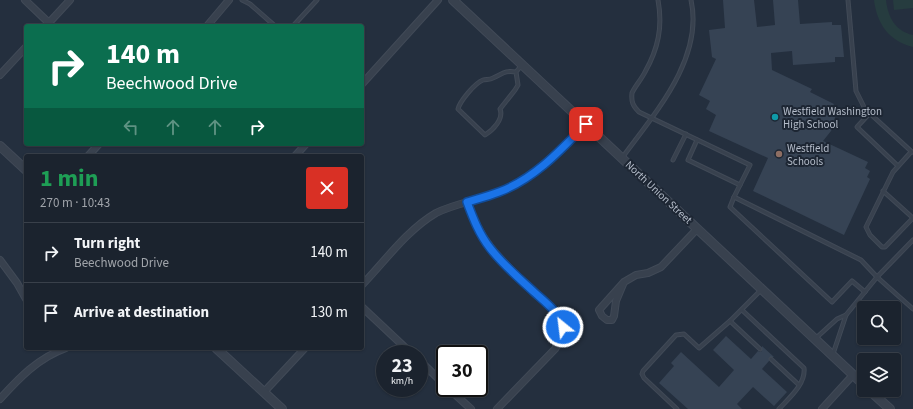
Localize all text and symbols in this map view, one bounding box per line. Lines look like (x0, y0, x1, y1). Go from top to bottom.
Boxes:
text: 140 m (106, 34, 180, 74)
icon: right (40, 40, 92, 92)
text: Beechwood Drive (106, 71, 237, 96)
place label: Westfield Washington High School (783, 104, 882, 132)
pin (569, 107, 603, 141)
marker: Westfield Washington High School (770, 112, 780, 122)
icon: arrive (575, 113, 597, 135)
icon: left (120, 116, 142, 138)
icon: ahead (162, 116, 184, 138)
icon: ahead (204, 116, 226, 138)
icon: right (246, 116, 268, 138)
place label: Westfield Schools (787, 141, 829, 169)
marker: Westfield Schools (774, 149, 784, 159)
street label: North Union Street (622, 157, 696, 227)
text: 1 min (40, 161, 98, 196)
button: close (306, 167, 348, 209)
text: 270 m · 10:43 (40, 194, 110, 212)
text: Turn right (74, 233, 140, 254)
icon: right (40, 242, 62, 264)
text: 140 m (310, 242, 348, 263)
text: Beechwood Drive (74, 254, 169, 272)
map controls (857, 301, 901, 397)
button: search (857, 301, 901, 345)
icon: arrive (40, 302, 62, 324)
text: Arrive at destination (74, 302, 209, 323)
text: 130 m (310, 302, 348, 323)
position arrow (542, 306, 584, 348)
speed limit sign: 30 (436, 345, 488, 397)
text: 23 (391, 352, 413, 380)
button: layers (857, 353, 901, 397)
text: km/h (391, 374, 413, 388)

